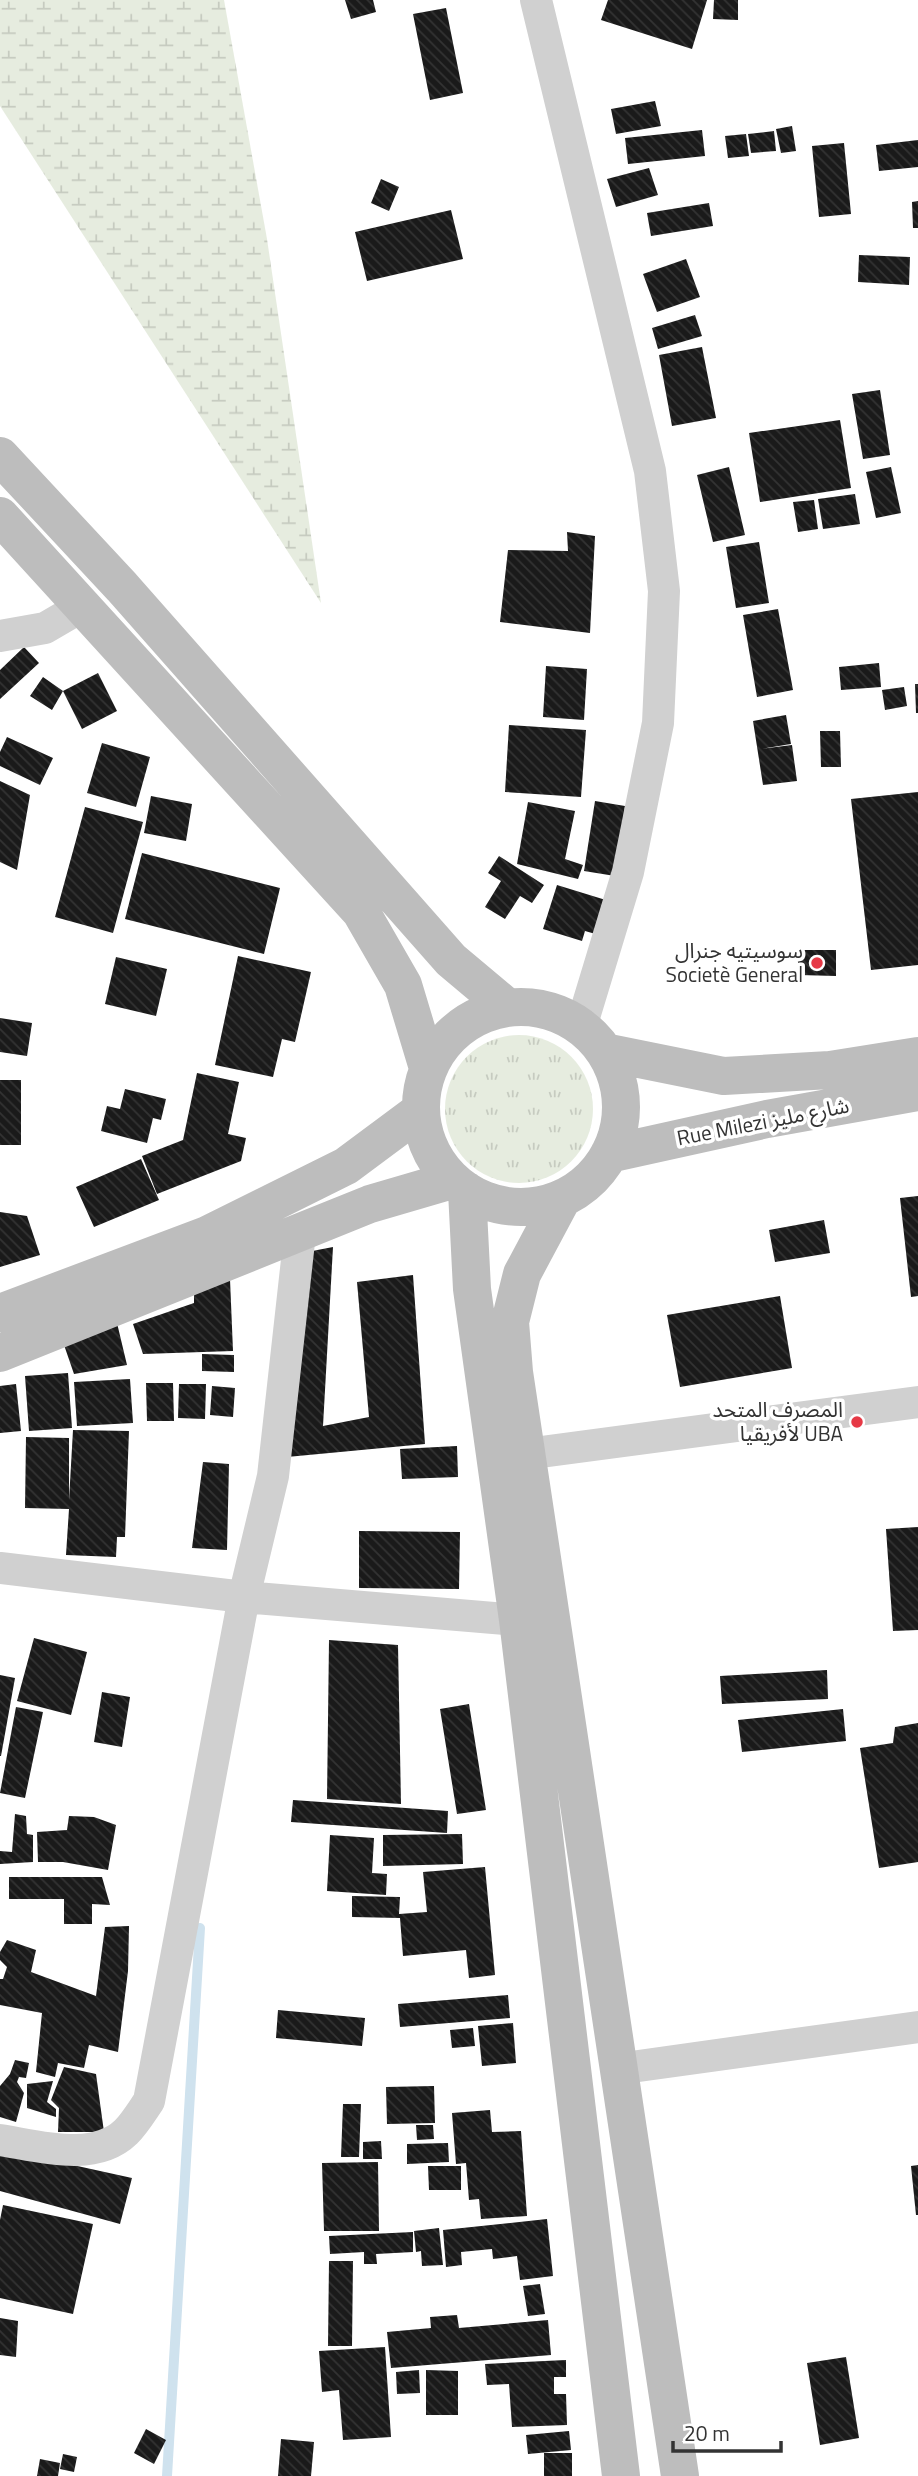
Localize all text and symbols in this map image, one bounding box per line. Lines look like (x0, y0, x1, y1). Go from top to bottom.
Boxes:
place label: سوسيتيه جنرال Societè General (666, 934, 803, 990)
marker: سوسيتيه جنرال Societè General (809, 955, 825, 971)
street label: Rue Milezi شارع مليز (674, 1089, 852, 1153)
place label: المصرف المتحد لأفريقيا UBA (713, 1393, 843, 1449)
marker: المصرف المتحد لأفريقيا UBA (849, 1414, 865, 1430)
scale bar (673, 2410, 782, 2454)
text: 20 m (684, 2417, 730, 2449)

